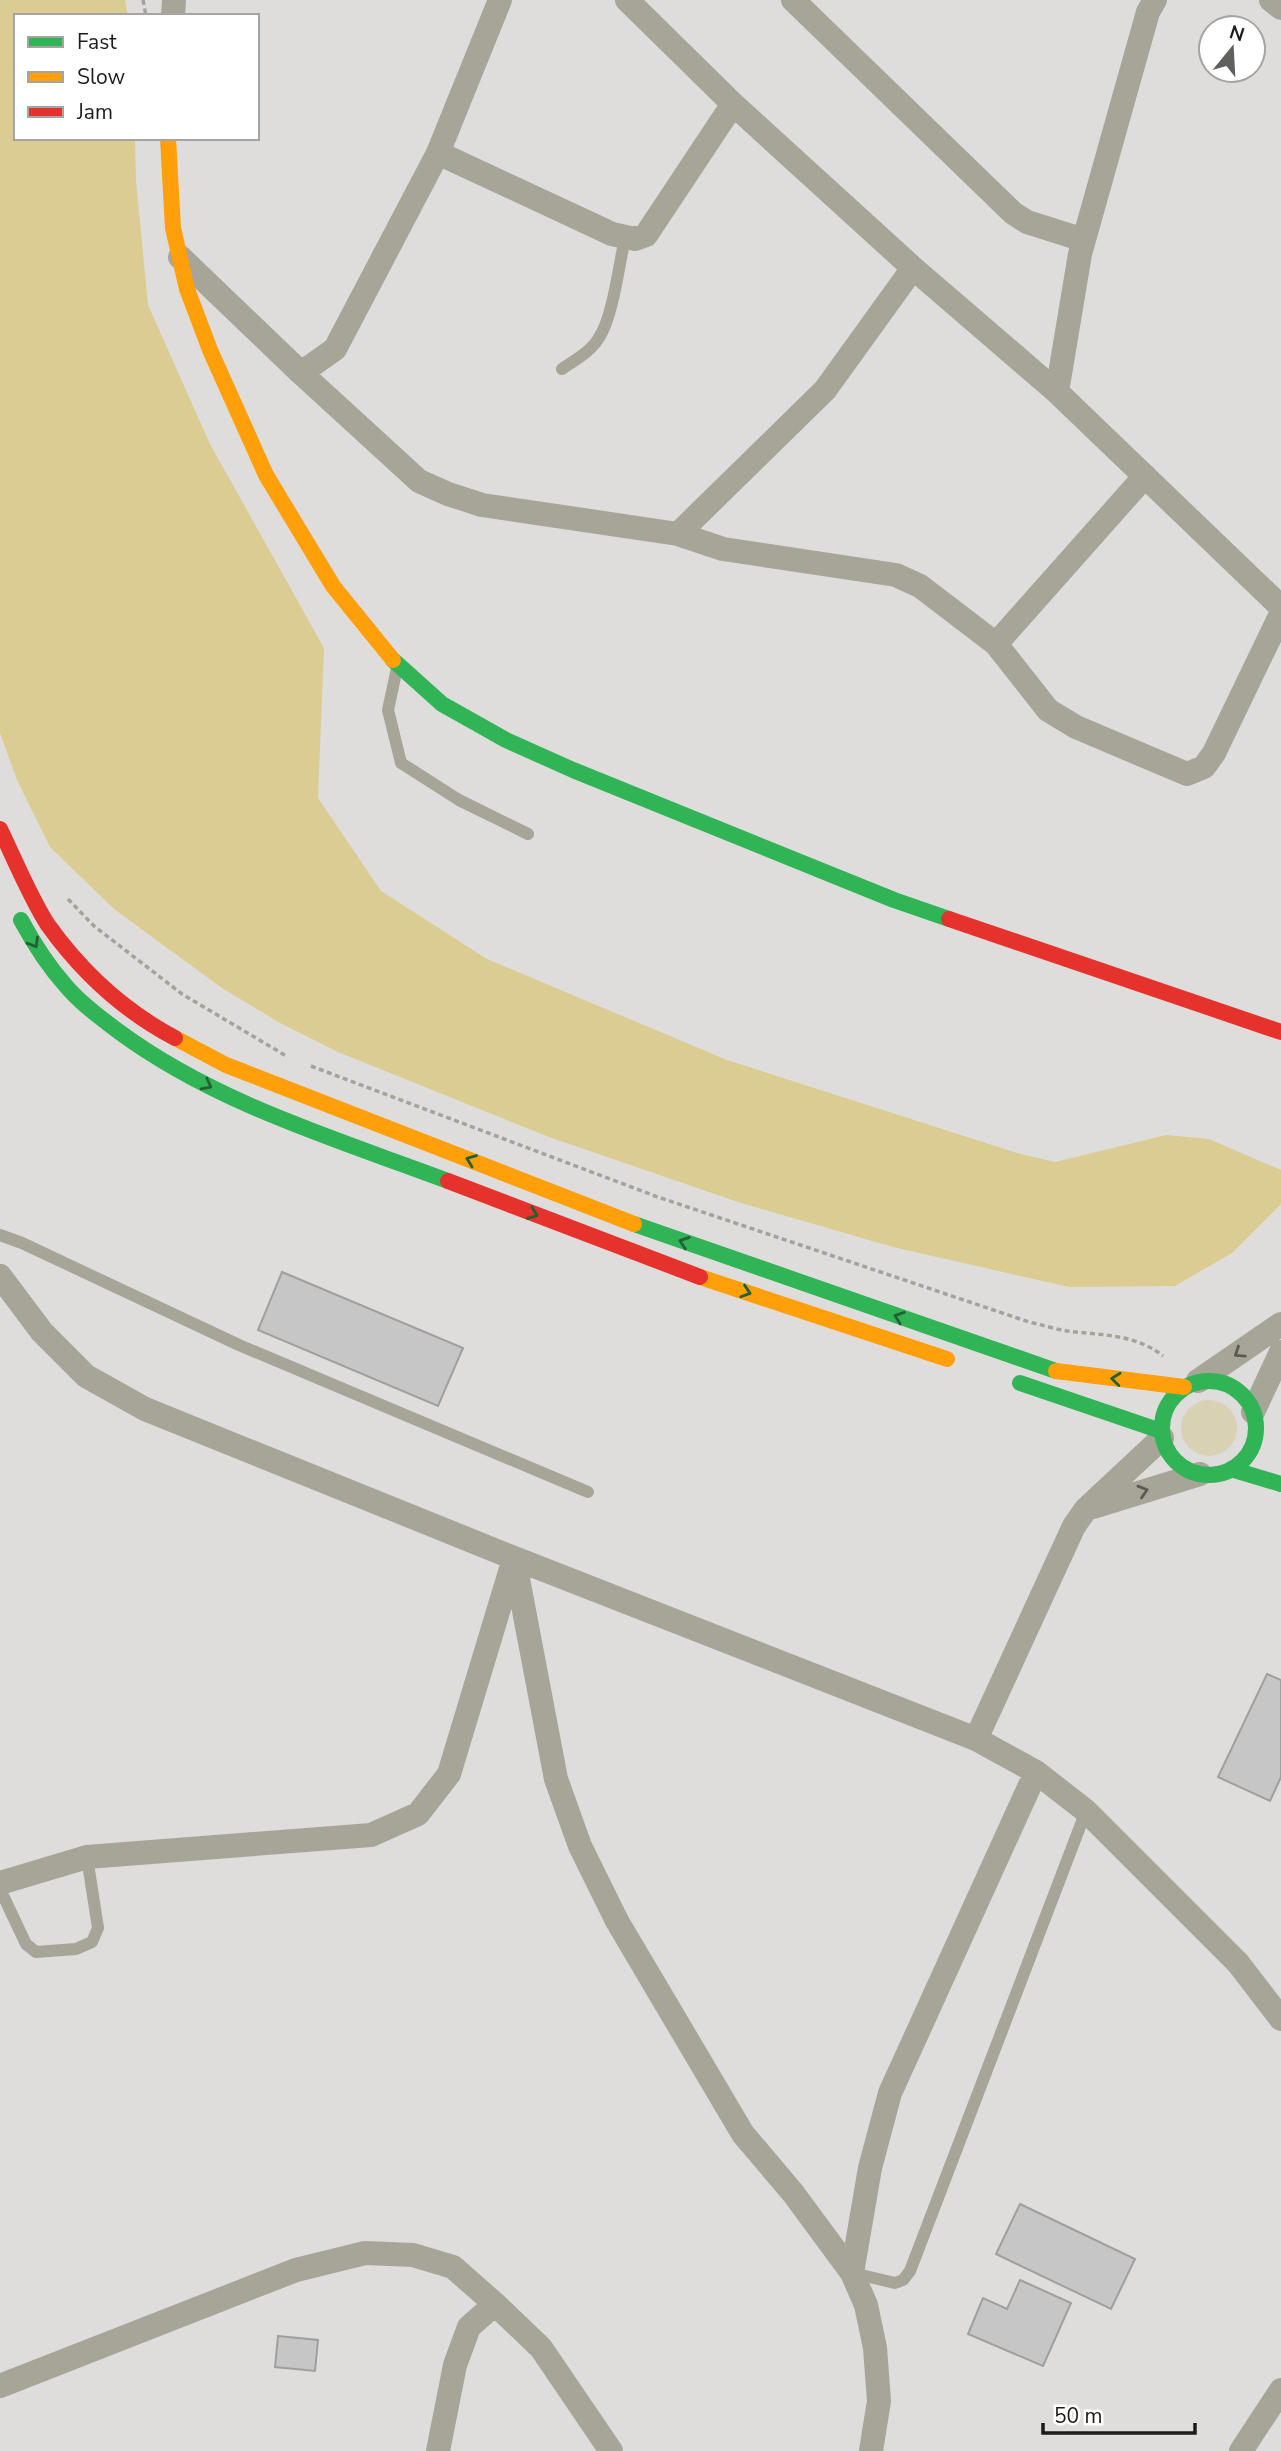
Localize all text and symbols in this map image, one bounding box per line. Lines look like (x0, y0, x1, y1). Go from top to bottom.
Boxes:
legend (14, 14, 259, 140)
north arrow (1197, 14, 1267, 84)
text: N (1226, 19, 1248, 48)
text: Fast (77, 28, 117, 56)
text: Slow (77, 63, 126, 91)
text: Jam (76, 98, 113, 126)
one-way arrow (26, 936, 39, 949)
one-way arrow (200, 1077, 213, 1090)
one-way arrow (466, 1155, 478, 1169)
one-way arrow (526, 1205, 538, 1219)
one-way arrow (678, 1236, 690, 1250)
one-way arrow (740, 1284, 752, 1298)
one-way arrow (893, 1311, 905, 1325)
one-way arrow (1234, 1345, 1247, 1357)
one-way arrow (1110, 1372, 1122, 1387)
one-way arrow (1136, 1485, 1148, 1500)
scale bar (1043, 2392, 1195, 2436)
text: 50 m (1054, 2402, 1103, 2430)

